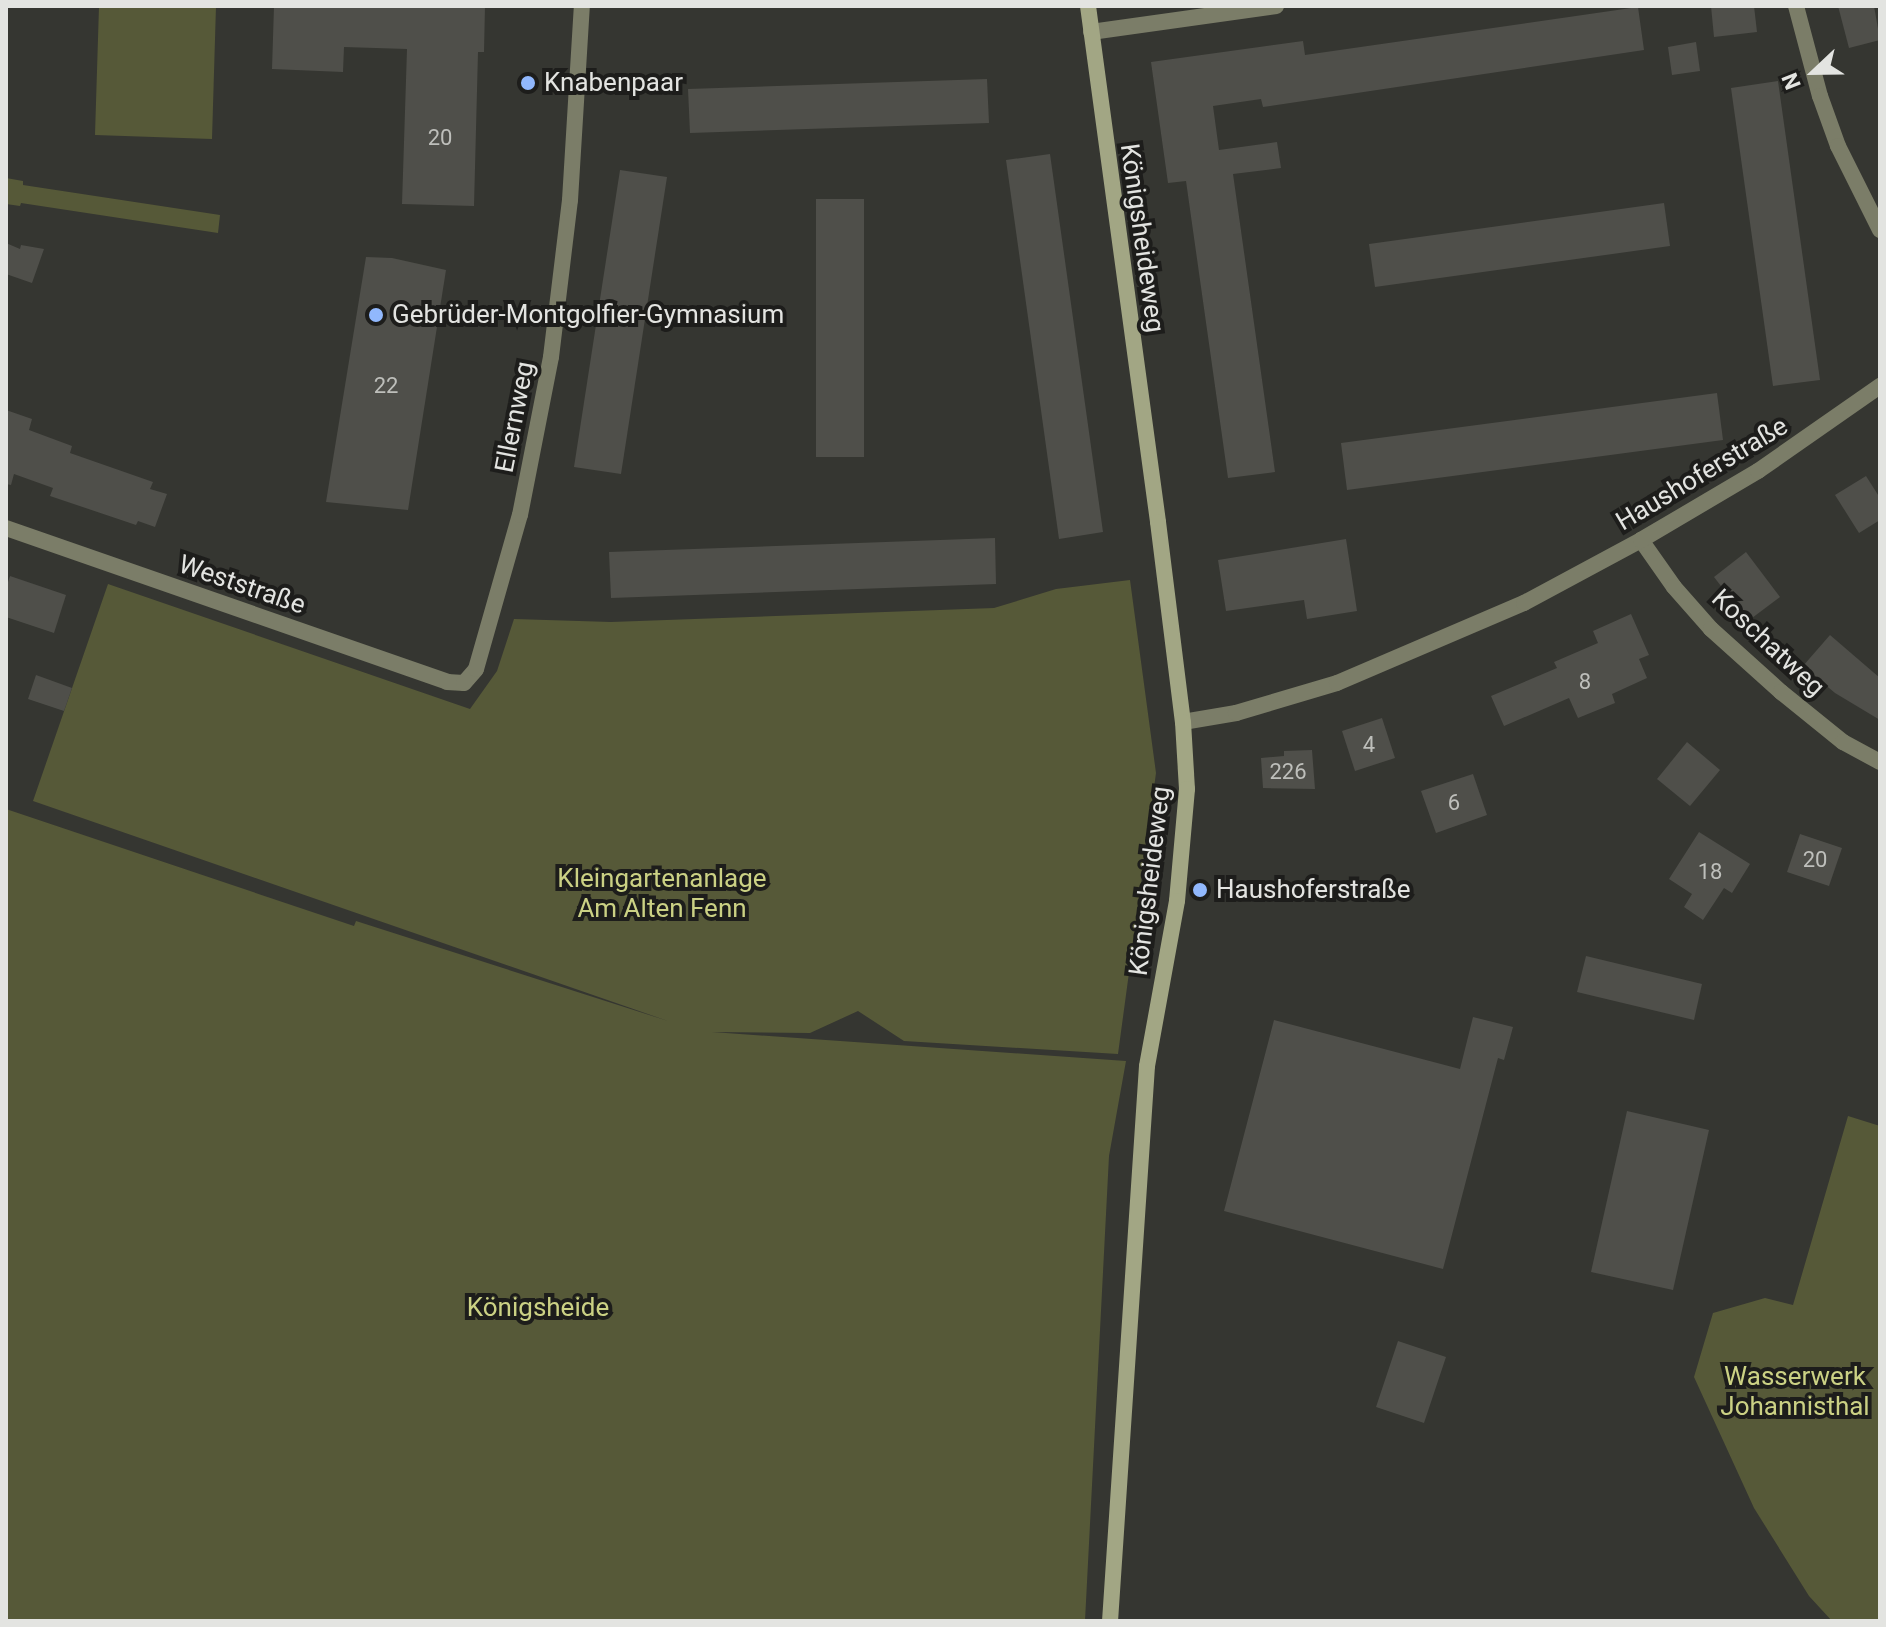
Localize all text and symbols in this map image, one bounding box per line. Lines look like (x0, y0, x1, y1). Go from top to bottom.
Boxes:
north arrow (1774, 32, 1854, 112)
place label: Knabenpaar (544, 67, 683, 99)
text: N (1777, 69, 1806, 93)
marker: Knabenpaar (519, 74, 537, 92)
house number: 20 (428, 125, 452, 151)
street label: Königsheideweg (1113, 142, 1171, 334)
place label: Gebrüder-Montgolfier-Gymnasium (392, 299, 784, 331)
marker: Gebrüder-Montgolfier-Gymnasium (367, 306, 385, 324)
street label: Ellernweg (489, 359, 541, 475)
house number: 22 (374, 373, 398, 399)
street label: Haushoferstraße (1611, 411, 1793, 537)
street label: Weststraße (175, 549, 309, 621)
street label: Koschatweg (1705, 583, 1831, 703)
house number: 8 (1579, 669, 1591, 695)
house number: 4 (1363, 732, 1375, 758)
house number: 226 (1269, 759, 1307, 785)
street label: Königsheideweg (1123, 785, 1177, 977)
house number: 6 (1448, 790, 1460, 816)
house number: 20 (1803, 847, 1827, 873)
house number: 18 (1698, 859, 1722, 885)
park label: Kleingartenanlage Am Alten Fenn (557, 863, 767, 924)
place label: Haushoferstraße (1216, 874, 1411, 906)
marker: Haushoferstraße (1191, 881, 1209, 899)
park label: Königsheide (467, 1292, 609, 1324)
park label: Wasserwerk Johannisthal (1720, 1361, 1870, 1422)

